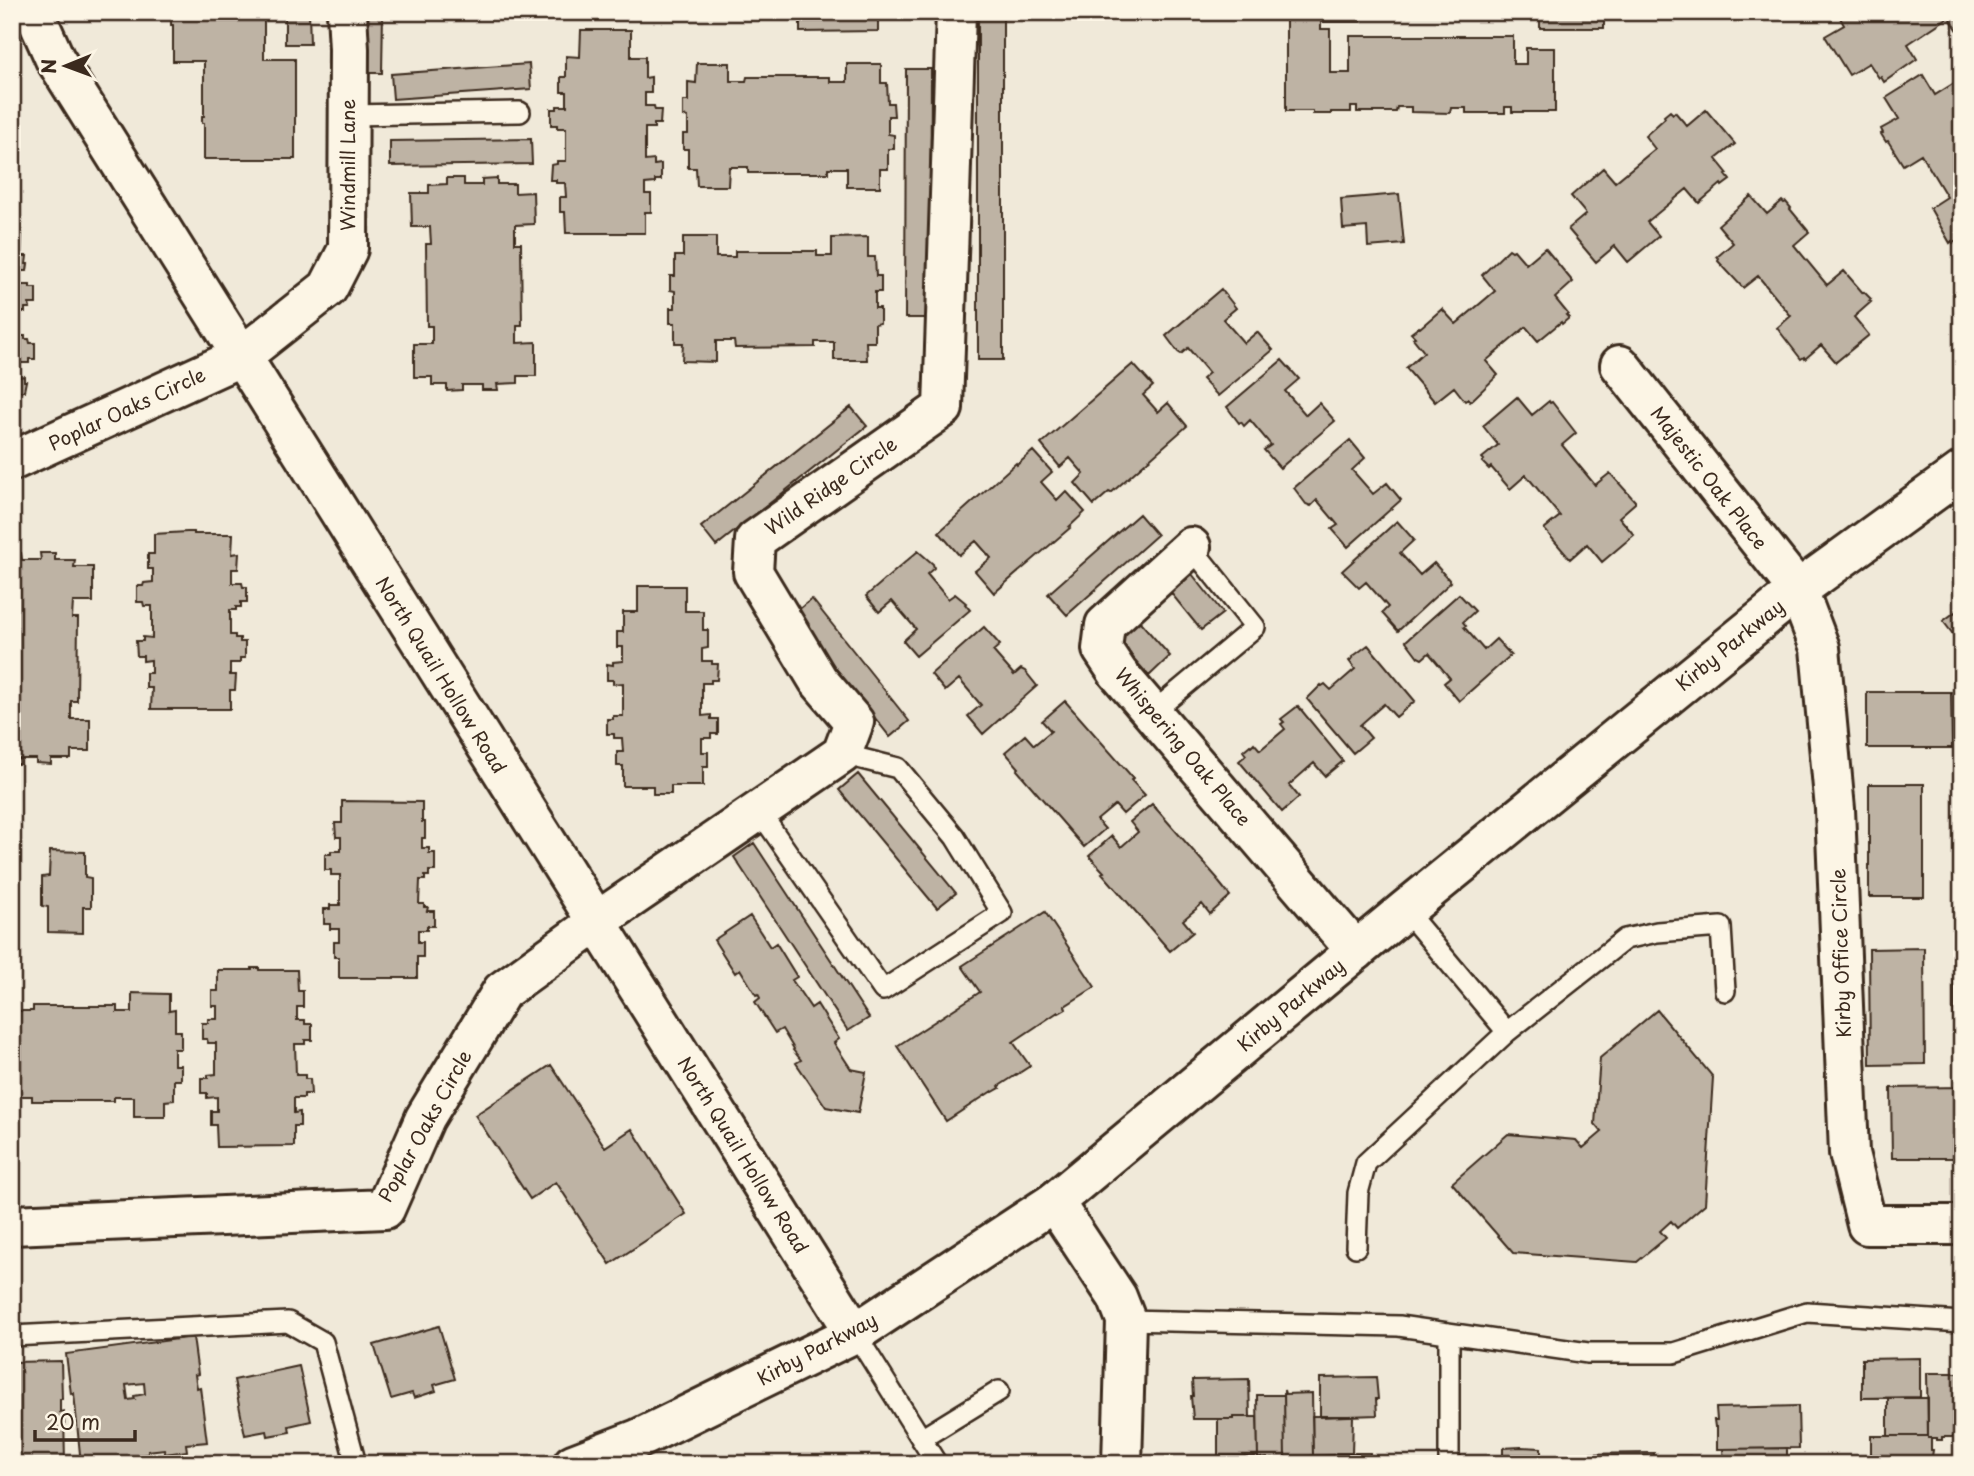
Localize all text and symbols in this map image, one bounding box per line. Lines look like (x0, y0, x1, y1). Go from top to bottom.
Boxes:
north arrow (32, 32, 102, 102)
text: N (34, 59, 62, 74)
street label: Windmill Lane (333, 99, 361, 231)
street label: Poplar Oaks Circle (44, 359, 210, 457)
street label: Majestic Oak Place (1645, 400, 1775, 555)
street label: Wild Ridge Circle (759, 429, 902, 541)
street label: North Quail Hollow Road (370, 571, 514, 778)
street label: Kirby Parkway (1669, 592, 1790, 697)
street label: Whispering Oak Place (1109, 661, 1258, 832)
street label: Kirby Office Circle (1823, 868, 1857, 1038)
street label: Kirby Parkway (1231, 951, 1350, 1057)
street label: Poplar Oaks Circle (371, 1044, 478, 1207)
street label: North Quail Hollow Road (672, 1051, 816, 1258)
street label: Kirby Parkway (752, 1305, 881, 1392)
scale bar (35, 1399, 135, 1443)
text: 20 m (46, 1405, 100, 1437)

